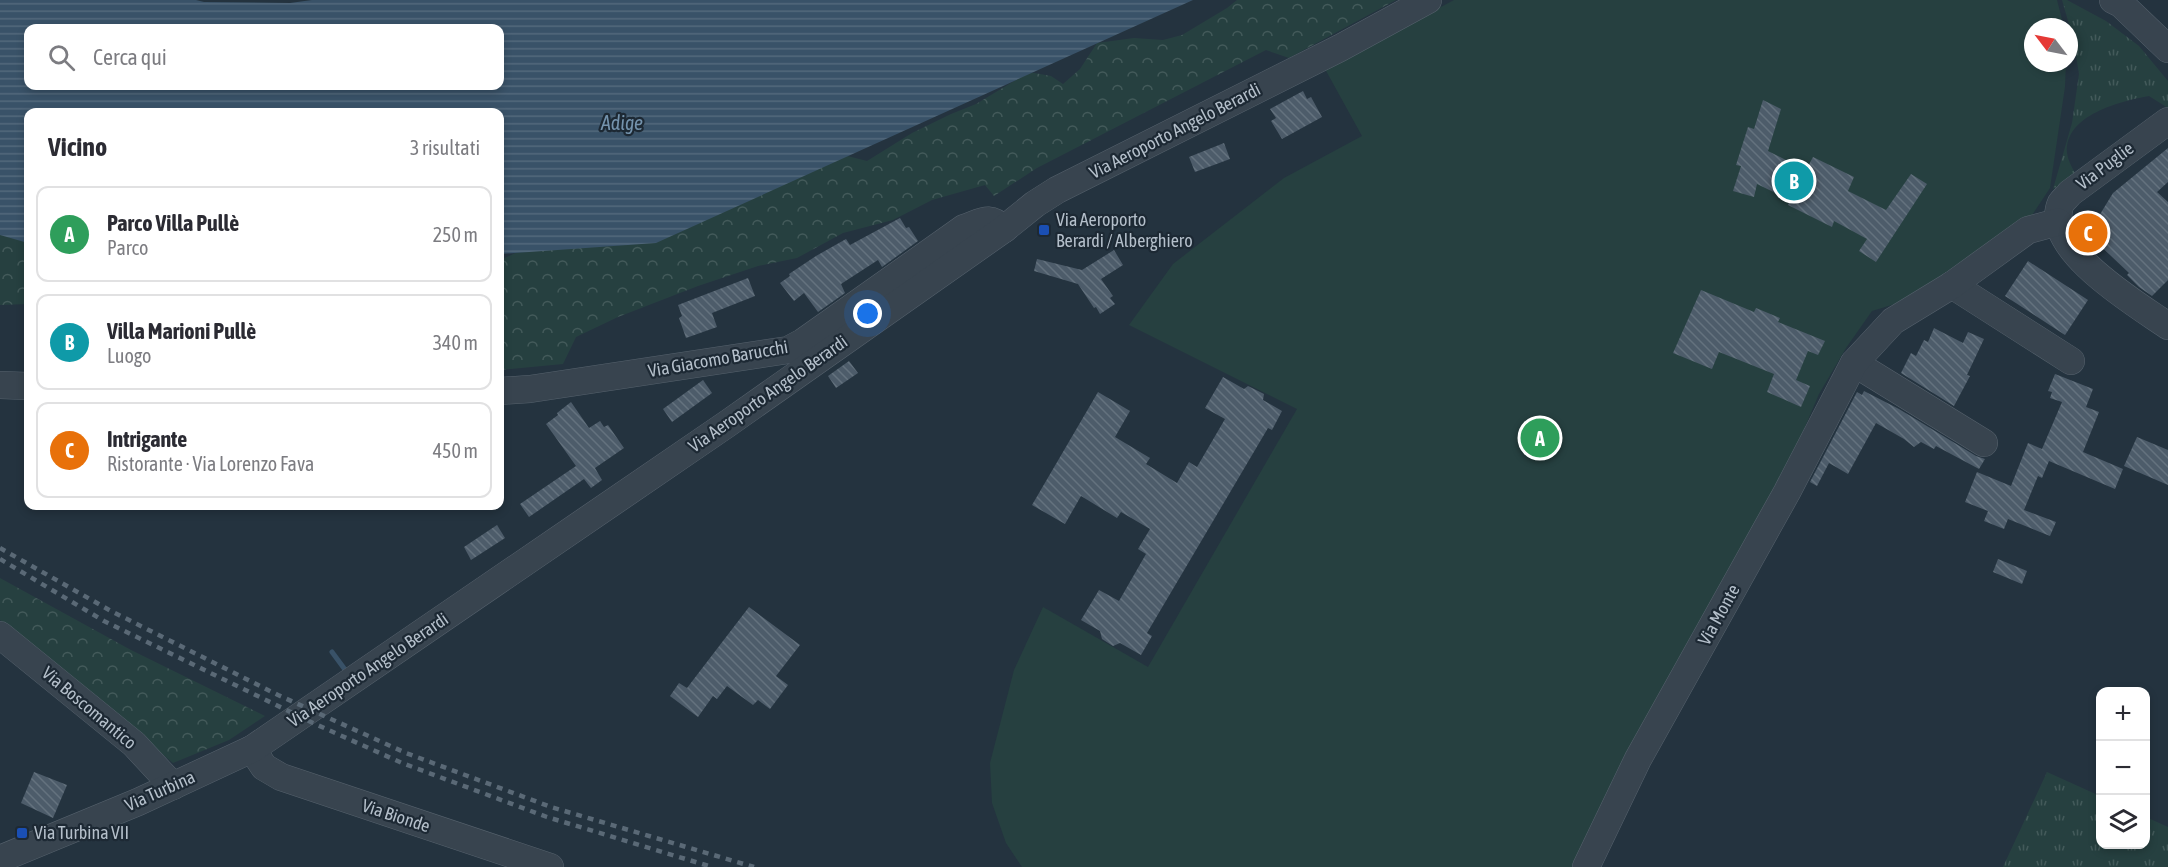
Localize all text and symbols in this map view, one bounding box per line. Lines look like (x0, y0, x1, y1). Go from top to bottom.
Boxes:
north arrow (2024, 18, 2078, 72)
search box (24, 24, 504, 90)
icon: search (45, 41, 78, 74)
text: Cerca qui (93, 44, 167, 70)
street label: Via Aeroporto Angelo Berardi (1086, 78, 1264, 183)
water label: Adige (600, 111, 643, 134)
text: Vicino (48, 132, 107, 162)
text: 3 risultati (410, 136, 480, 159)
street label: Via Puglie (2072, 137, 2137, 194)
pin: B (1774, 158, 1814, 204)
place label: Via Aeroporto Berardi / Alberghiero (1056, 209, 1193, 251)
text: Parco Villa Pullè (107, 210, 239, 236)
pin: C (2068, 210, 2108, 256)
text: A (65, 223, 74, 246)
text: 250 m (433, 223, 478, 246)
marker: Via Aeroporto Berardi / Alberghiero (1037, 223, 1051, 237)
text: Parco (107, 236, 148, 259)
your location (853, 299, 882, 328)
text: Villa Marioni Pullè (107, 318, 256, 344)
text: B (65, 331, 74, 354)
text: 340 m (433, 331, 478, 354)
street label: Via Aeroporto Angelo Berardi (684, 331, 851, 456)
street label: Via Giacomo Barucchi (646, 336, 790, 381)
text: Luogo (107, 344, 151, 367)
pin: A (1520, 416, 1560, 460)
text: Intrigante (107, 426, 187, 452)
text: C (65, 439, 74, 462)
text: 450 m (433, 439, 478, 462)
text: Ristorante · Via Lorenzo Fava (107, 452, 314, 475)
street label: Via Monte (1693, 581, 1744, 649)
street label: Via Aeroporto Angelo Berardi (283, 608, 452, 731)
street label: Via Boscomantico (38, 662, 141, 753)
map controls (2096, 687, 2150, 849)
button: + (2096, 687, 2150, 741)
button: − (2096, 741, 2150, 795)
street label: Via Turbina (121, 766, 198, 815)
street label: Via Bionde (359, 795, 433, 836)
button: layers (2096, 795, 2150, 849)
place label: Via Turbina VII (34, 822, 129, 843)
marker: Via Turbina VII (15, 826, 29, 840)

